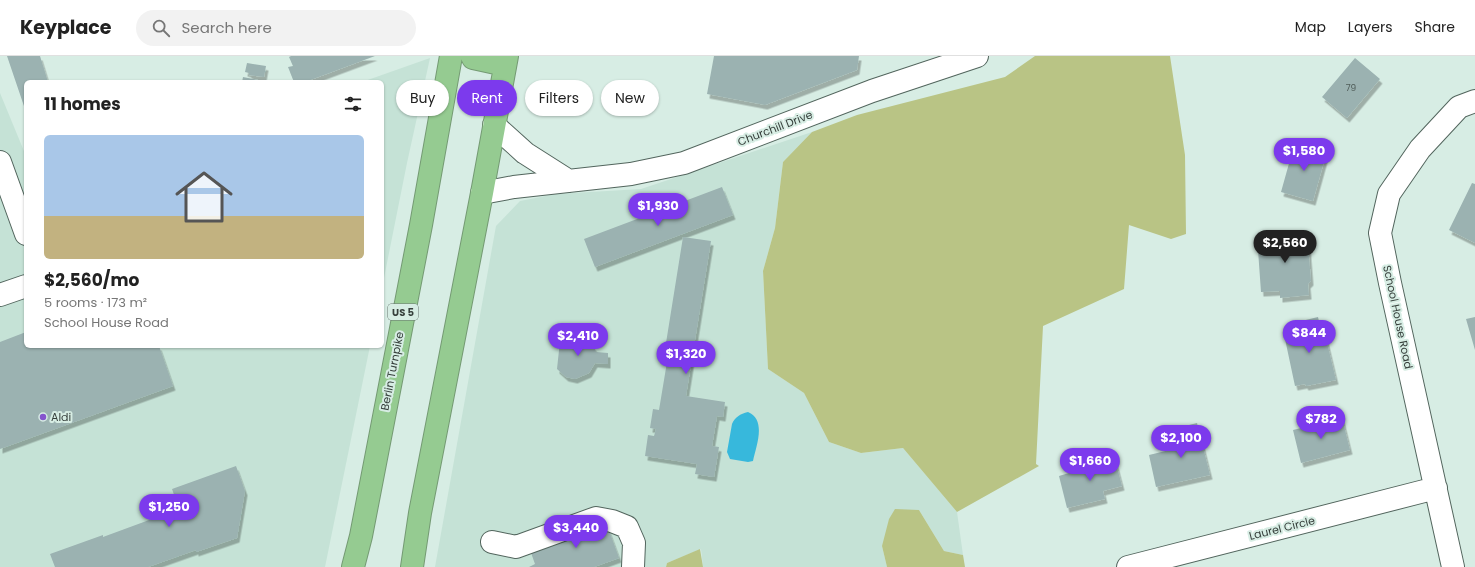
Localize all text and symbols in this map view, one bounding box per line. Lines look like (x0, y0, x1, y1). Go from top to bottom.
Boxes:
search box (136, 10, 416, 46)
text: Keyplace (20, 14, 112, 41)
icon: search (150, 17, 172, 39)
text: Search here (182, 17, 272, 38)
text: Map (1295, 17, 1326, 37)
text: Layers (1348, 17, 1392, 37)
text: Share (1414, 17, 1455, 37)
chip: Buy (396, 80, 449, 116)
chip: Rent (457, 80, 517, 116)
chip: Filters (525, 80, 593, 116)
chip: New (601, 80, 659, 116)
house number: 79 (1346, 82, 1357, 94)
text: 11 homes (44, 92, 121, 116)
icon: filters (342, 93, 364, 115)
street label: Churchill Drive (735, 106, 815, 150)
pin: $1,580 (1271, 138, 1337, 172)
text: $1,580 (1283, 141, 1325, 160)
icon: home (168, 161, 240, 233)
pin: $1,930 (625, 193, 691, 227)
text: $1,930 (637, 196, 679, 215)
pin: $2,560 (1252, 230, 1318, 264)
text: $2,560 (1263, 233, 1307, 252)
street label: School House Road (1379, 264, 1417, 370)
text: $2,560/mo (44, 268, 139, 292)
text: 5 rooms · 173 m² (44, 293, 147, 312)
road number: US 5 (388, 304, 418, 320)
text: School House Road (44, 313, 169, 332)
pin: $844 (1285, 320, 1333, 354)
pin: $2,410 (545, 323, 611, 357)
text: $844 (1292, 323, 1326, 342)
text: $2,410 (557, 326, 599, 345)
street label: Berlin Turnpike (377, 330, 408, 412)
pin: $1,320 (653, 341, 719, 375)
text: $1,320 (666, 344, 706, 363)
pin: $782 (1297, 406, 1345, 440)
place label: Aldi (51, 409, 72, 425)
text: $782 (1305, 409, 1337, 428)
marker: Aldi (38, 412, 48, 422)
pin: $2,100 (1148, 425, 1214, 459)
text: $2,100 (1160, 428, 1202, 447)
pin: $1,660 (1057, 448, 1123, 482)
text: $1,660 (1069, 451, 1111, 470)
pin: $1,250 (136, 494, 202, 528)
text: $1,250 (148, 497, 190, 516)
street label: Laurel Circle (1247, 512, 1317, 544)
pin: $3,440 (543, 515, 609, 549)
text: $3,440 (553, 518, 599, 537)

